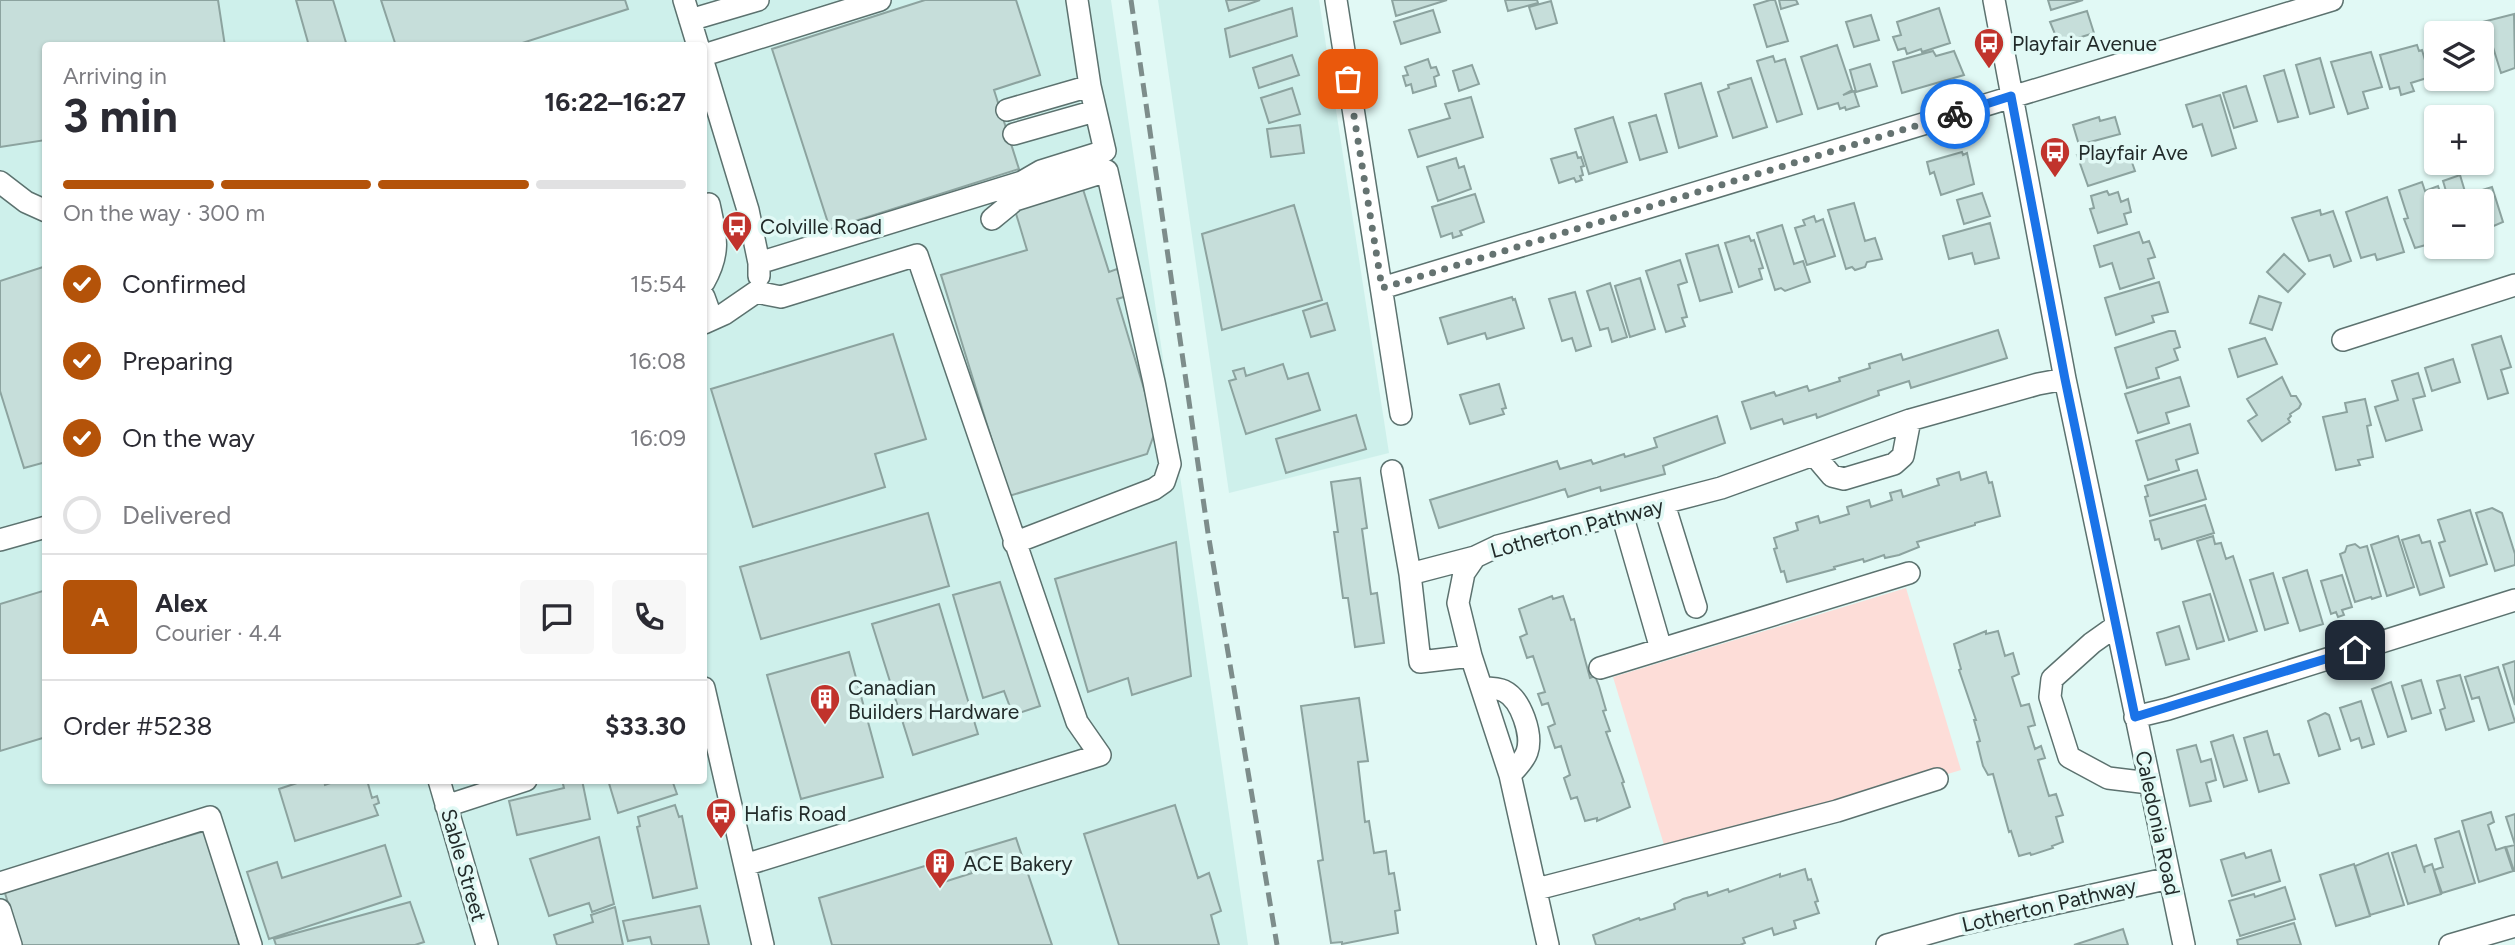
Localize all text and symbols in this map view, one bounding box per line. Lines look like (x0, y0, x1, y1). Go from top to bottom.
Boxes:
map controls (2424, 21, 2494, 259)
button: layers (2424, 21, 2494, 91)
bus stop icon: Playfair Avenue (1972, 26, 2006, 70)
place label: Playfair Avenue (2012, 31, 2157, 56)
pin (1318, 49, 1378, 109)
icon: bag (1329, 60, 1367, 98)
text: Arriving in (63, 62, 167, 90)
courier (1920, 79, 1990, 149)
text: 16:22–16:27 (544, 86, 686, 118)
text: 3 min (63, 88, 178, 144)
icon: bike (1936, 95, 1974, 133)
button: + (2424, 105, 2494, 175)
bus stop icon: Playfair Ave (2038, 135, 2072, 179)
place label: Playfair Ave (2078, 140, 2188, 165)
button: − (2424, 189, 2494, 259)
text: On the way · 300 m (63, 199, 265, 227)
bus stop icon: Colville Road (720, 209, 754, 253)
place label: Colville Road (760, 214, 882, 239)
icon: check (63, 265, 101, 303)
text: Confirmed (122, 268, 246, 300)
text: 15:54 (630, 270, 686, 298)
icon: check (63, 342, 101, 380)
text: Preparing (122, 345, 233, 377)
text: 16:08 (629, 347, 686, 375)
icon: check (63, 419, 101, 457)
text: On the way (122, 422, 255, 454)
text: 16:09 (630, 424, 686, 452)
street label: Lotherton Pathway (1488, 493, 1666, 563)
text: Delivered (122, 499, 231, 531)
button: chat (520, 580, 594, 654)
button: phone (612, 580, 686, 654)
text: Alex (155, 587, 208, 619)
text: A (91, 601, 109, 633)
text: Courier · 4.4 (155, 619, 282, 647)
pin (2325, 620, 2385, 680)
icon: home (2336, 631, 2374, 669)
place label: Canadian Builders Hardware (848, 675, 1019, 724)
building icon: Canadian Builders Hardware (808, 682, 842, 726)
text: Order #5238 (63, 710, 213, 742)
text: $33.30 (605, 710, 686, 742)
street label: Caledonia Road (2130, 748, 2186, 898)
bus stop icon: Hafis Road (704, 796, 738, 840)
place label: Hafis Road (744, 801, 846, 826)
street label: Sable Street (436, 806, 492, 924)
building icon: ACE Bakery (923, 846, 957, 890)
place label: ACE Bakery (963, 851, 1073, 876)
street label: Lotherton Pathway (1959, 873, 2139, 937)

